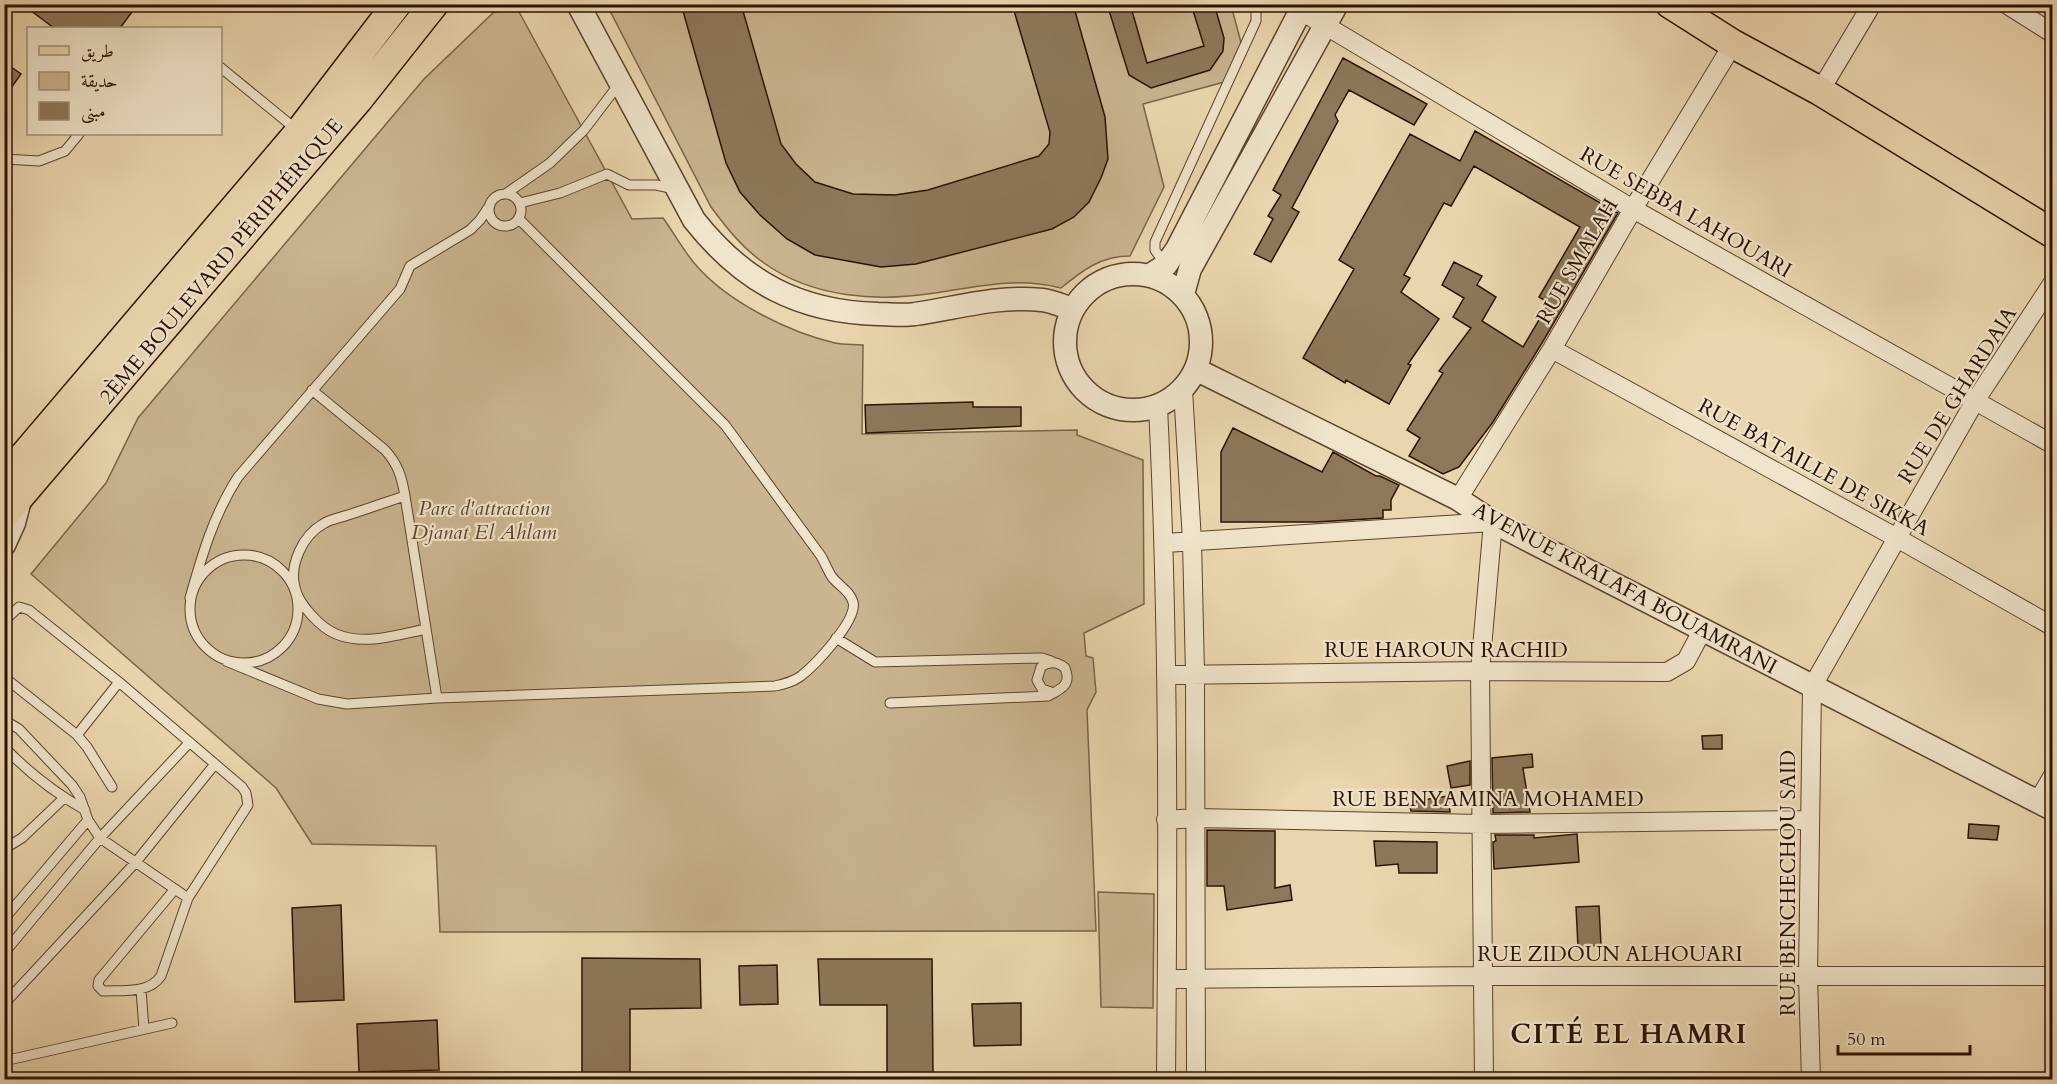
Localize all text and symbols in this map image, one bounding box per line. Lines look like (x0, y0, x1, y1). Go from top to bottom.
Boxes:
legend (27, 27, 222, 135)
text: طريق (81, 39, 114, 64)
text: حديقة (81, 69, 117, 94)
text: مبنى (81, 99, 106, 124)
street label: 2ÈME BOULEVARD PÉRIPHÉRIQUE (93, 112, 350, 410)
street label: RUE SEBBA LAHOUARI (1575, 140, 1797, 285)
street label: RUE SMALAH (1530, 193, 1625, 329)
street label: RUE DE GHARDAIA (1891, 301, 2024, 489)
street label: RUE BATAILLE DE SIKKA (1693, 392, 1935, 543)
park label: Parc d'attraction Djanat El Ahlam (411, 494, 557, 547)
street label: AVENUE KRALAFA BOUAMRANI (1467, 496, 1782, 681)
street label: RUE HAROUN RACHID (1324, 636, 1568, 665)
street label: RUE BENCHECHOU SAID (1774, 750, 1803, 1016)
street label: RUE BENYAMINA MOHAMED (1332, 785, 1644, 814)
street label: RUE ZIDOUN ALHOUARI (1477, 940, 1743, 969)
district label: CITÉ EL HAMRI (1510, 1016, 1748, 1053)
scale bar (1838, 1018, 1970, 1056)
text: 50 m (1847, 1027, 1886, 1052)

